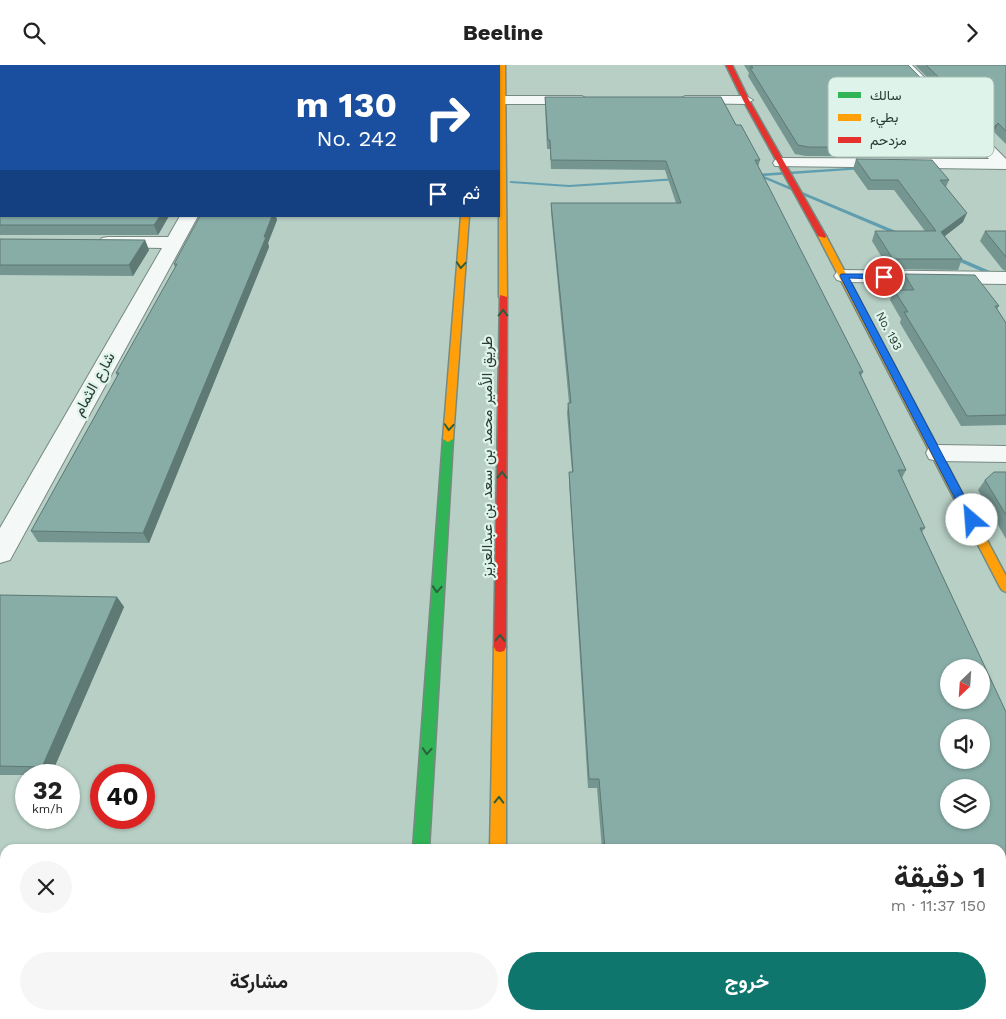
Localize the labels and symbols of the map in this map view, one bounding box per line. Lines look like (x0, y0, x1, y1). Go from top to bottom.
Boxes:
legend (828, 77, 994, 157)
text: سالك (870, 87, 901, 103)
text: بطيء (870, 109, 898, 129)
text: مزدحم (870, 132, 907, 149)
pin (863, 256, 905, 298)
one-way arrow (456, 261, 467, 269)
one-way arrow (498, 308, 508, 316)
street label: No. 193 (873, 309, 905, 353)
street label: طريق الأمير محمد بن سعد بن عبدالعزيز (478, 336, 497, 579)
street label: شارع الثمام (69, 349, 121, 420)
one-way arrow (444, 423, 455, 431)
one-way arrow (497, 471, 507, 478)
position arrow (945, 493, 997, 545)
one-way arrow (432, 585, 443, 593)
one-way arrow (495, 633, 506, 641)
north arrow (940, 659, 990, 709)
one-way arrow (422, 747, 433, 755)
speed limit sign: 40 (90, 764, 155, 829)
one-way arrow (494, 796, 504, 804)

